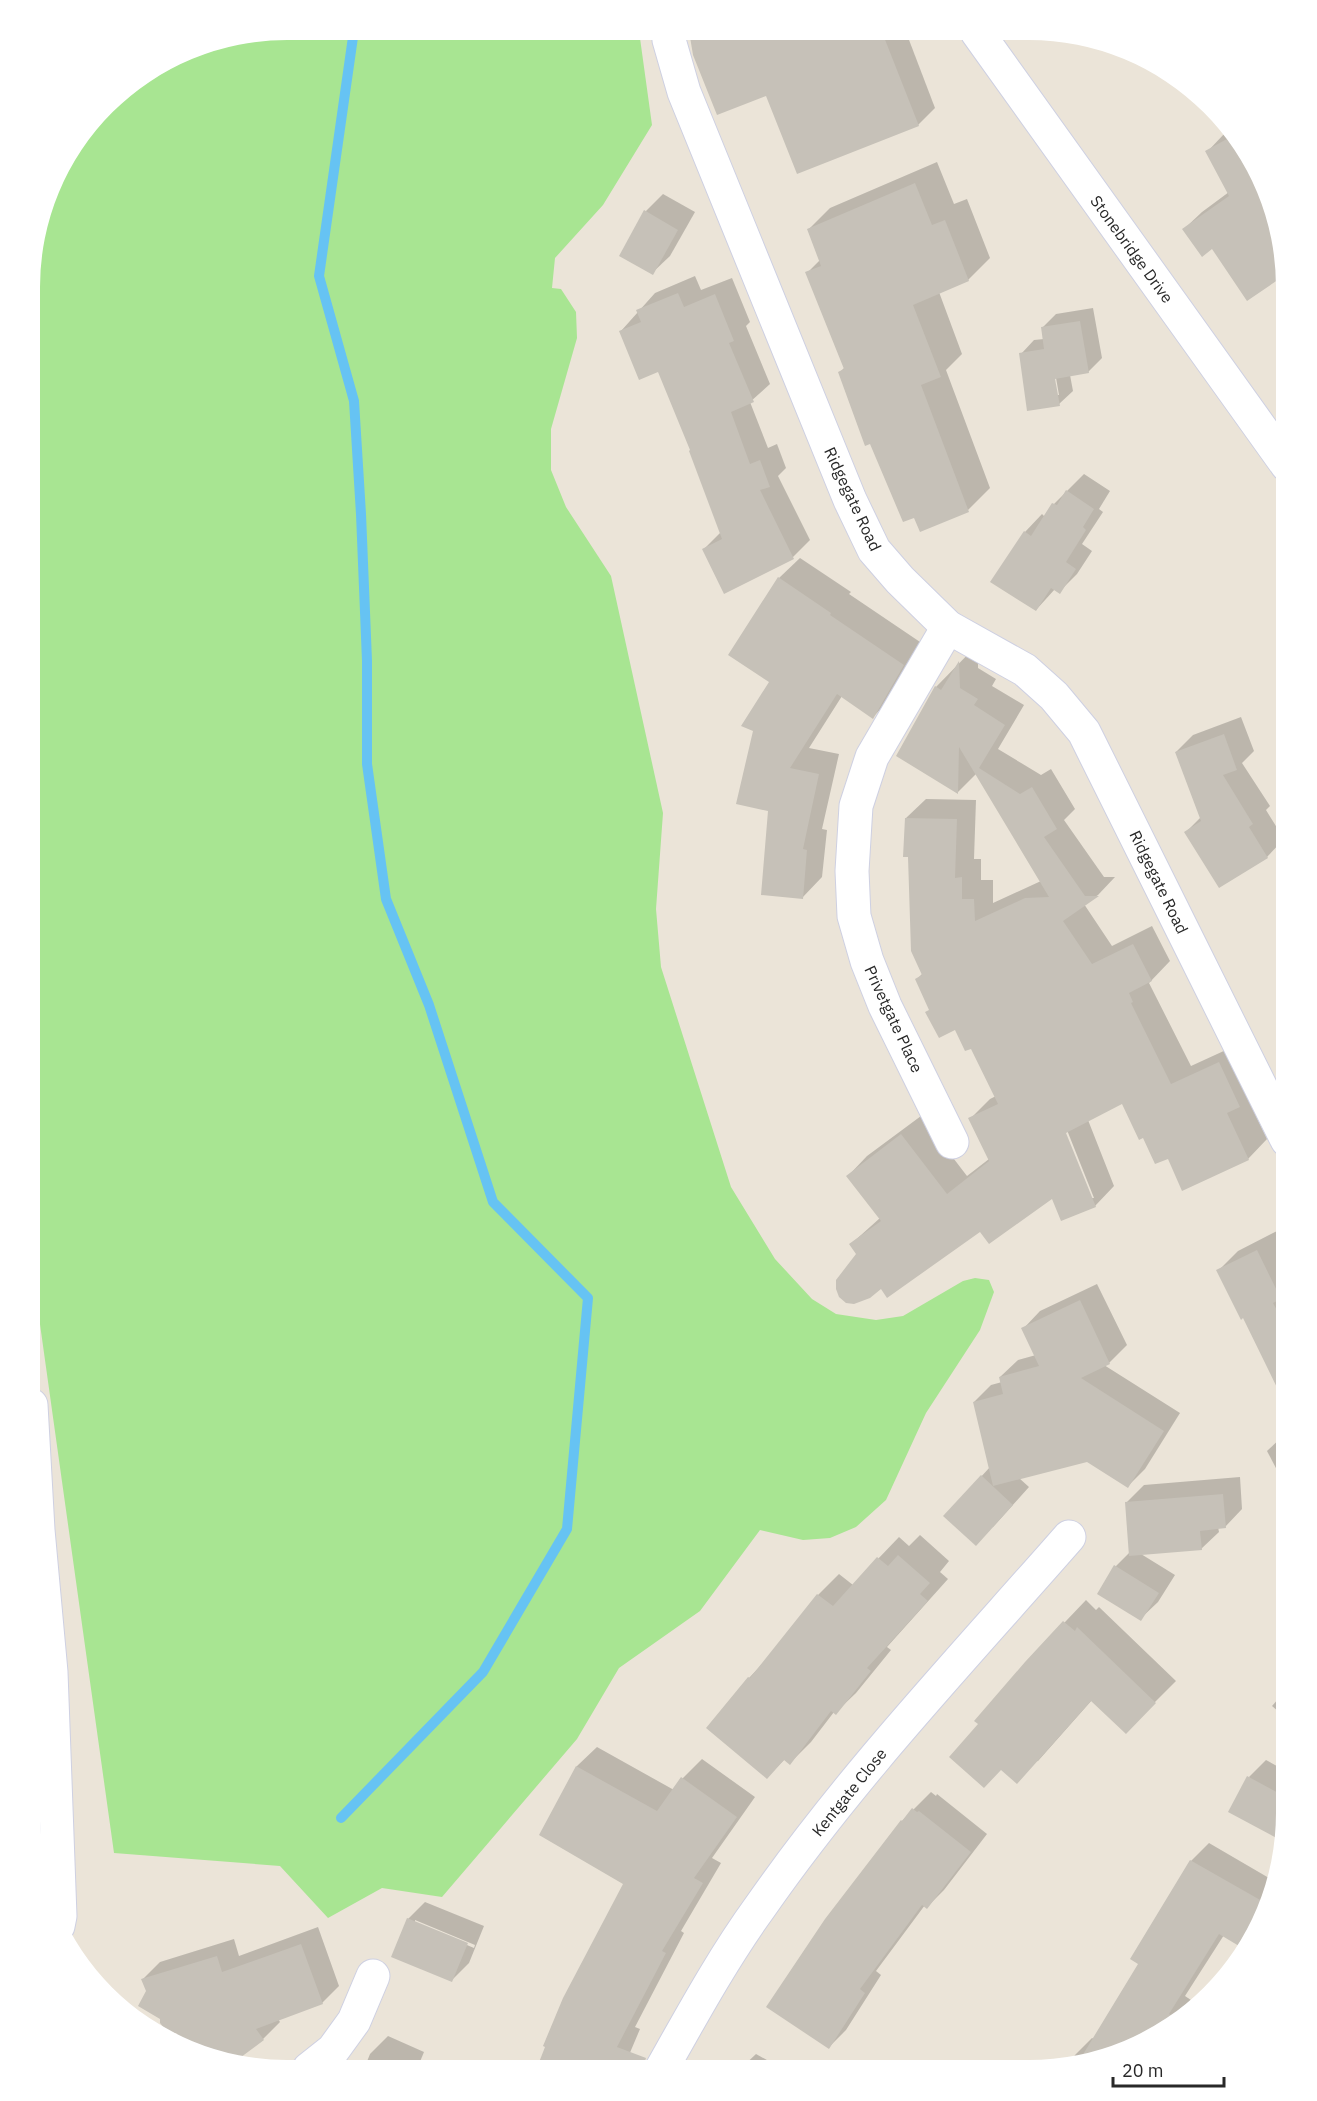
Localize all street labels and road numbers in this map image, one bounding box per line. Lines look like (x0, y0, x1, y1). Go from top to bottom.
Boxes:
street label: Stonebridge Drive (1086, 191, 1178, 307)
street label: Ridgegate Road (820, 444, 886, 554)
street label: Ridgegate Road (1125, 827, 1193, 937)
street label: Privetgate Place (860, 962, 928, 1076)
street label: Kentgate Close (807, 1744, 891, 1840)

